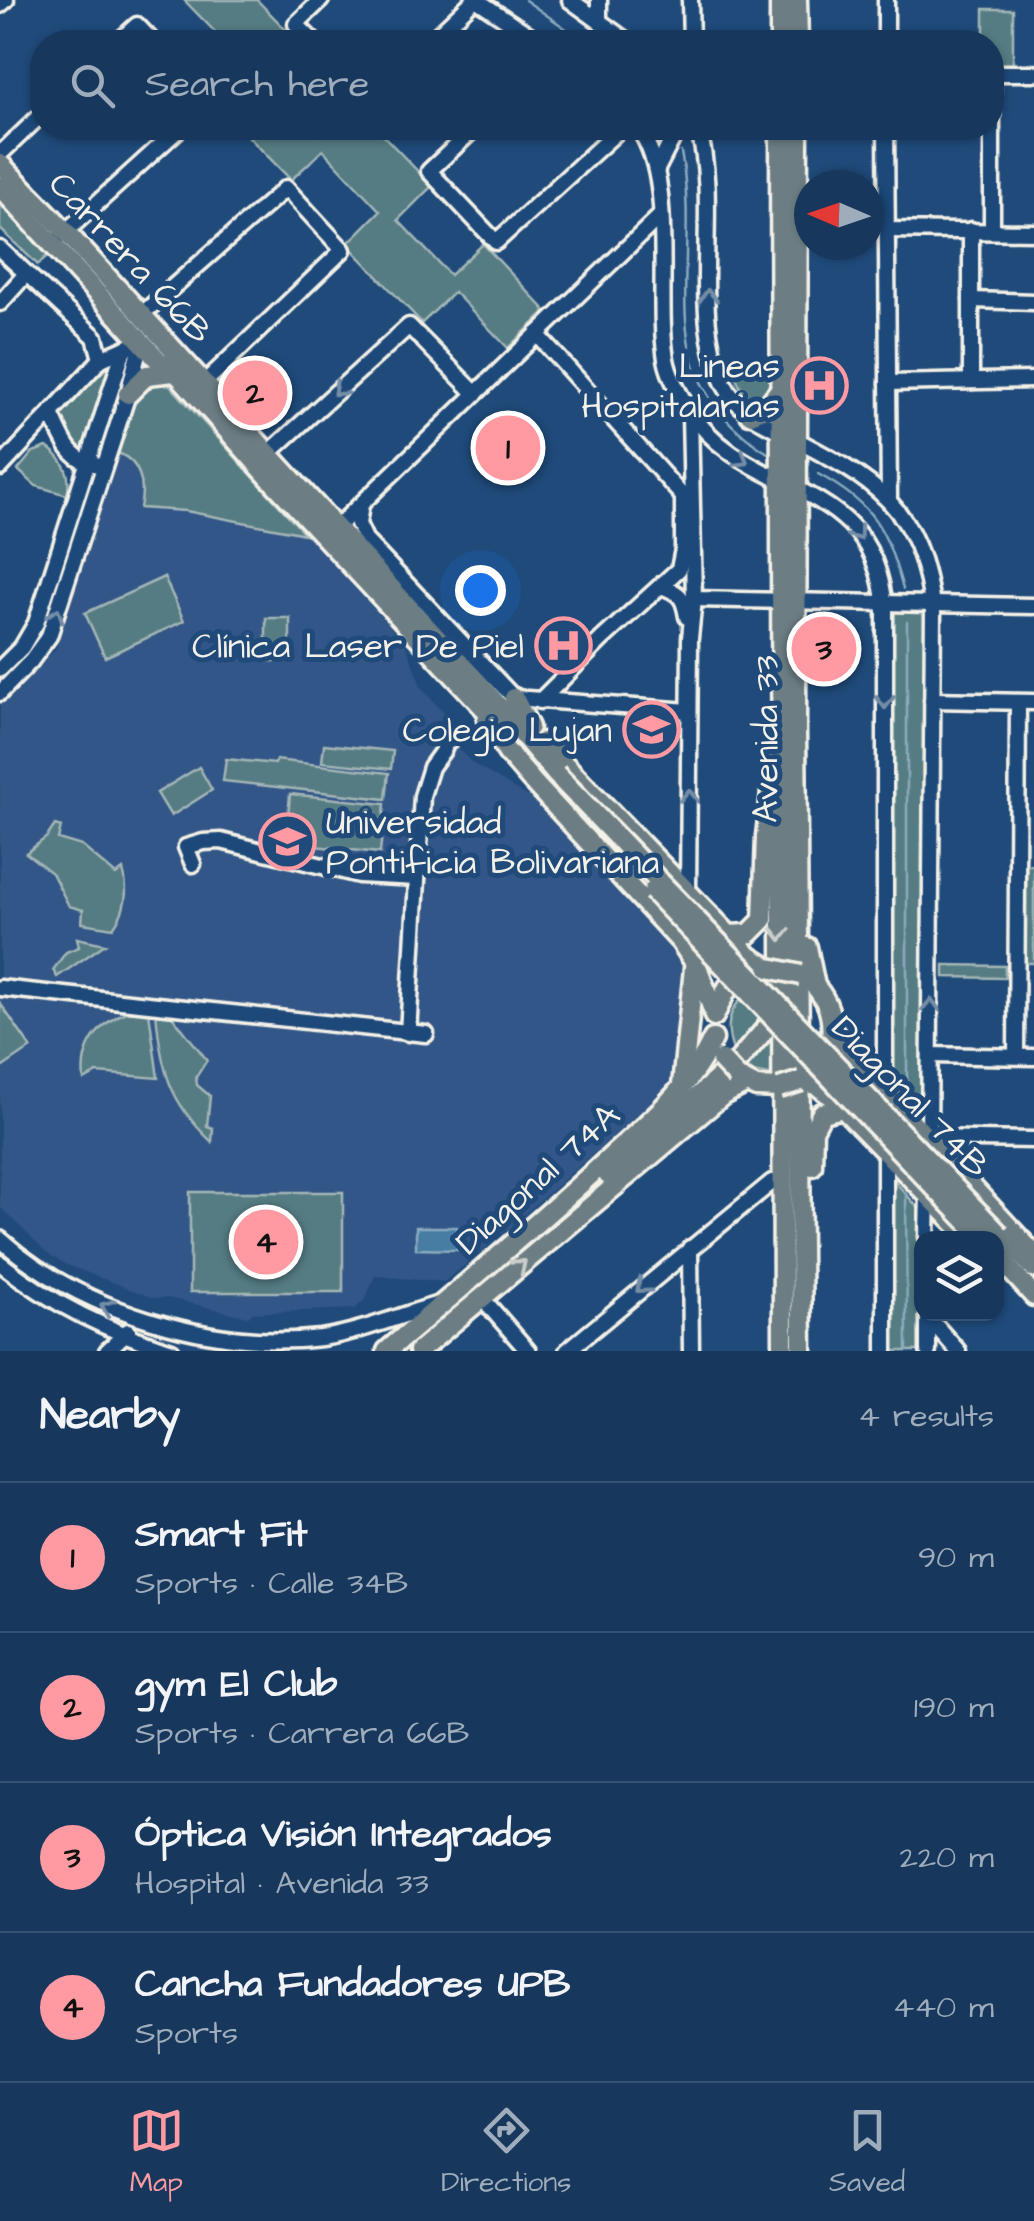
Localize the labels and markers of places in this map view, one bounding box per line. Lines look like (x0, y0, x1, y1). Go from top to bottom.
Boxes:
place label: Lineas Hospitalarias (582, 342, 780, 431)
hospital icon: Lineas Hospitalarias (789, 355, 849, 415)
pin: 2 (222, 356, 288, 430)
pin: 1 (476, 410, 540, 486)
pin: 3 (792, 612, 856, 686)
hospital icon: Clínica Laser De Piel (533, 615, 593, 675)
place label: Clínica Laser De Piel (192, 622, 524, 671)
school or university icon: Colegio Lujan (621, 699, 681, 759)
place label: Colegio Lujan (403, 706, 612, 757)
place label: Universidad Pontificia Bolivariana (326, 798, 660, 887)
school or university icon: Universidad Pontificia Bolivariana (257, 811, 317, 871)
pin: 4 (234, 1204, 298, 1280)

